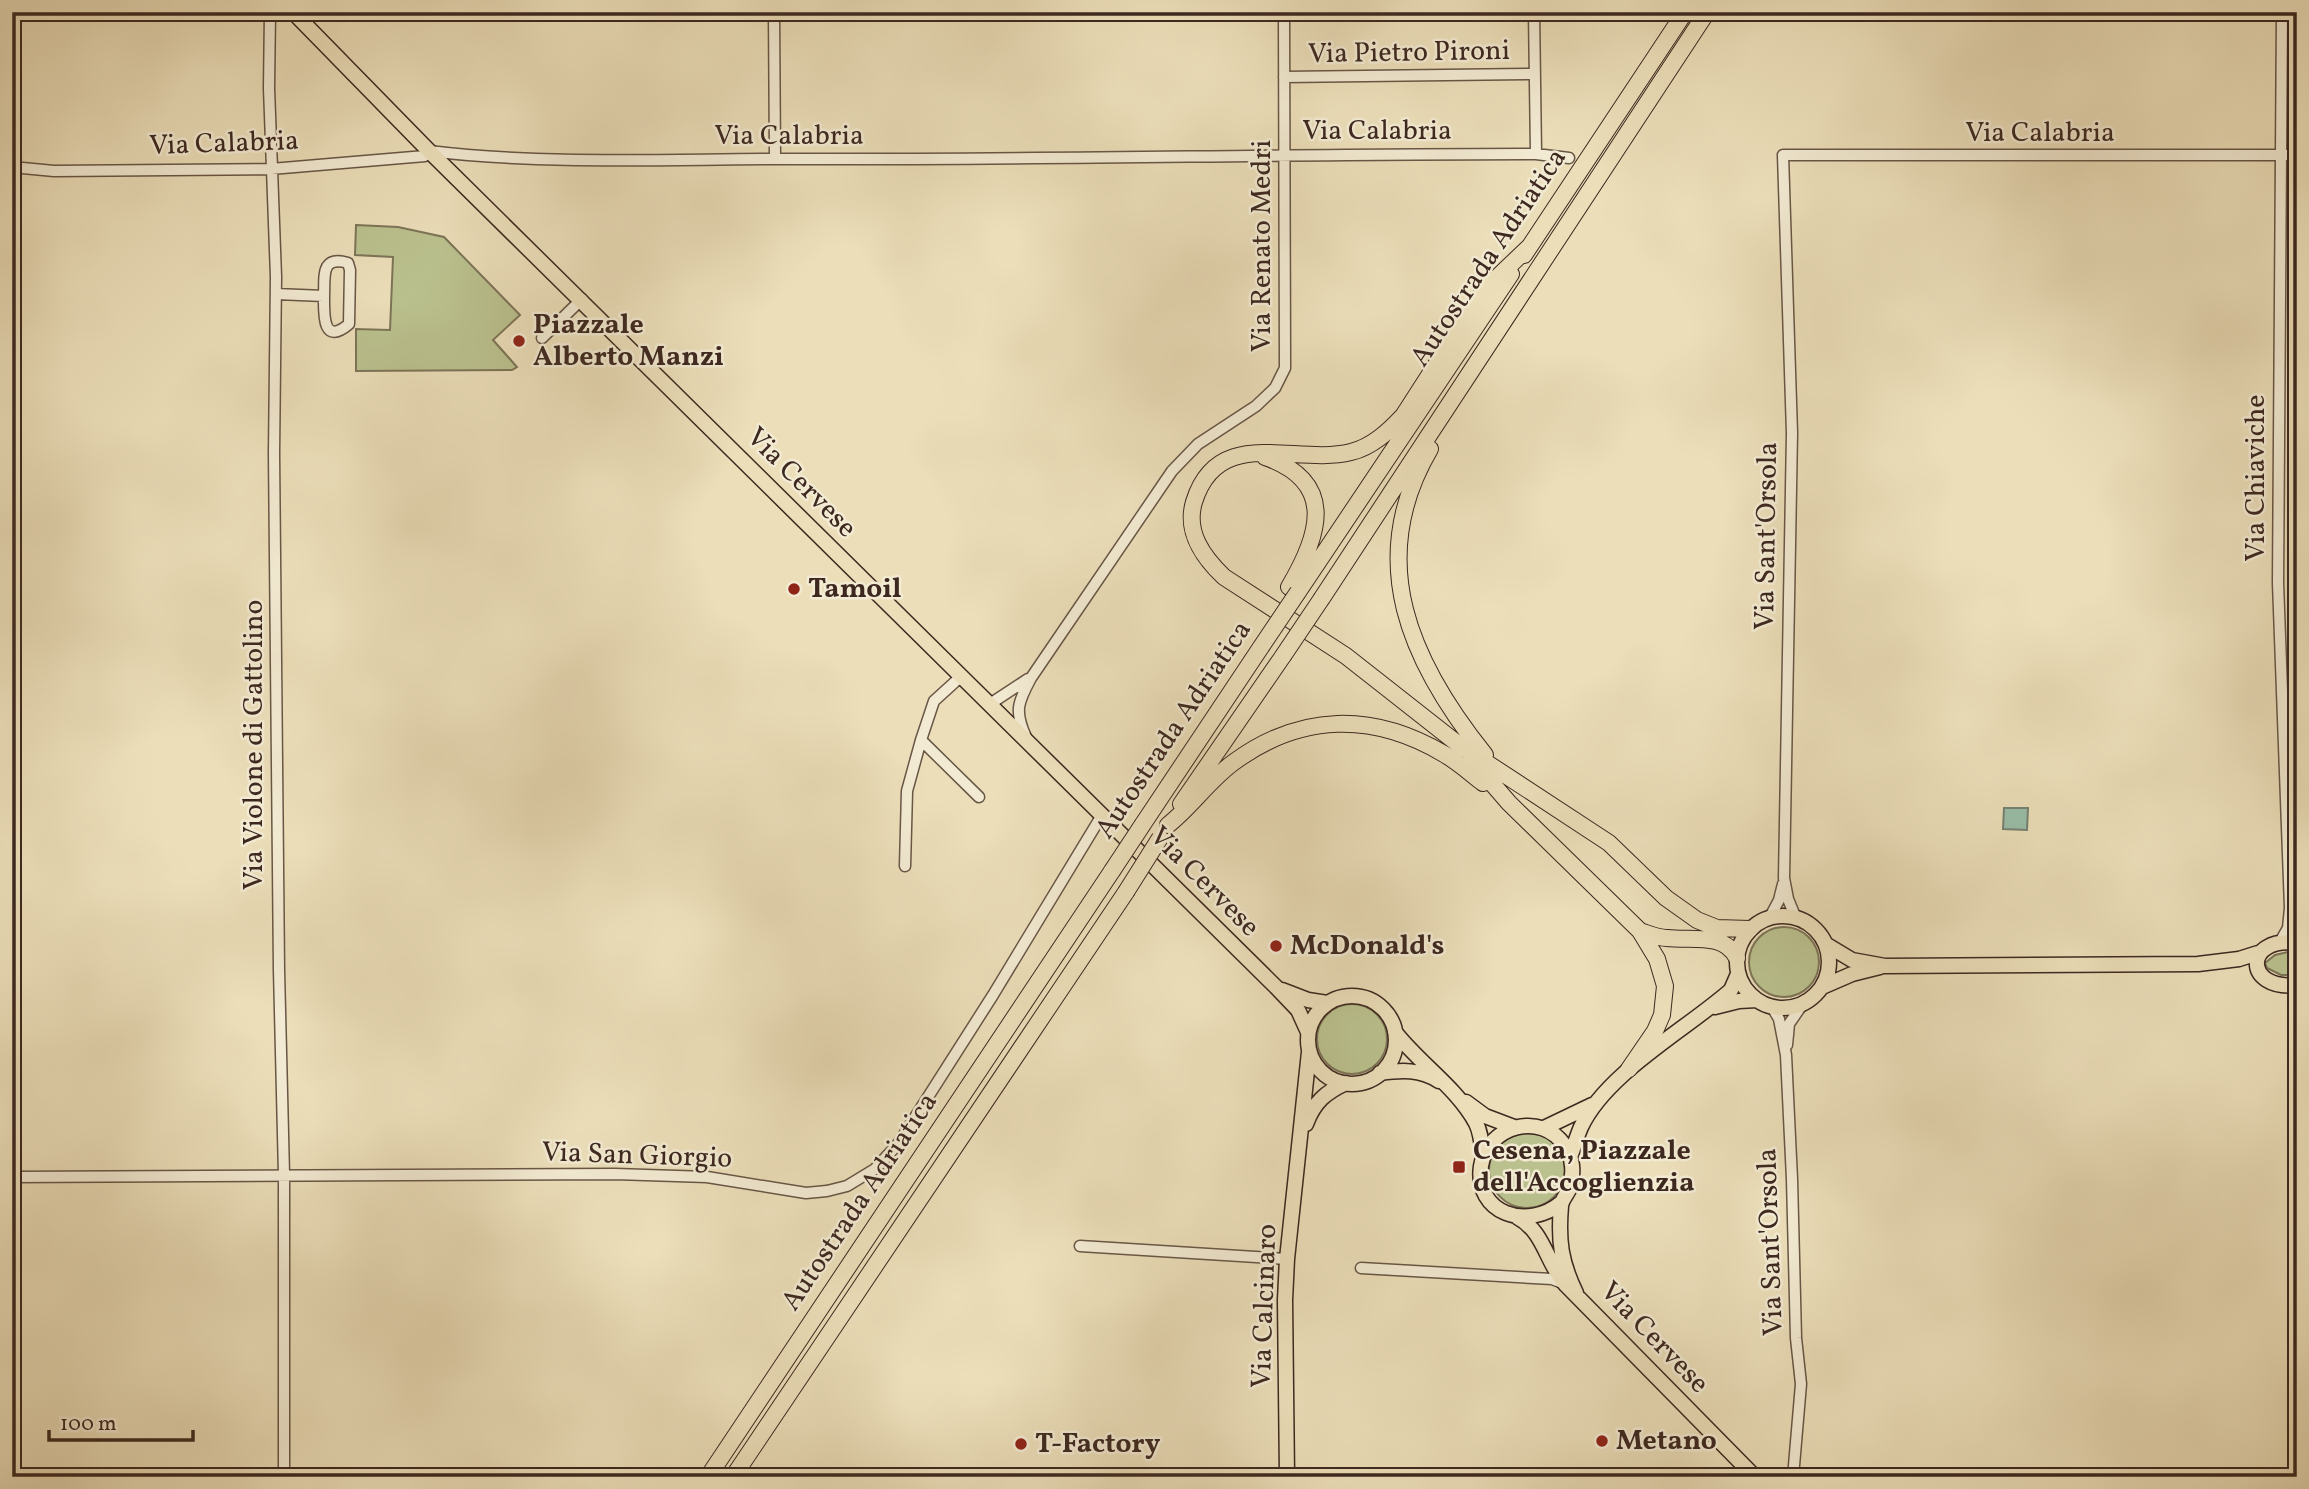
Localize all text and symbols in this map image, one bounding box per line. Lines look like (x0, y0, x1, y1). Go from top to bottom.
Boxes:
street label: Via Pietro Pironi (1308, 32, 1510, 74)
street label: Via Calabria (1302, 112, 1452, 151)
street label: Via Calabria (1965, 114, 2115, 153)
street label: Via Calabria (714, 117, 864, 156)
street label: Via Calabria (148, 122, 300, 166)
street label: Via Renato Medri (1243, 140, 1282, 352)
street label: Autostrada Adriatica (1401, 141, 1577, 375)
place label: Piazzale Alberto Manzi (533, 306, 724, 377)
marker: Piazzale Alberto Manzi (511, 333, 527, 349)
street label: Via Chiaviche (2237, 394, 2276, 562)
street label: Via Cervese (737, 419, 865, 547)
street label: Via Sant'Orsola (1746, 442, 1788, 630)
place label: Tamoil (808, 570, 902, 609)
marker: Tamoil (786, 581, 802, 597)
street label: Via Violone di Gattolino (235, 600, 274, 890)
street label: Autostrada Adriatica (1086, 613, 1262, 847)
street label: Via Cervese (1140, 818, 1268, 946)
place label: McDonald's (1290, 927, 1445, 966)
marker: McDonald's (1268, 938, 1284, 954)
street label: Autostrada Adriatica (772, 1085, 948, 1319)
place label: Cesena, Piazzale dell'Accoglienzia (1473, 1132, 1695, 1203)
street label: Via San Giorgio (541, 1133, 733, 1179)
street label: Via Sant'Orsola (1748, 1147, 1794, 1337)
marker: Cesena, Piazzale dell'Accoglienzia (1451, 1159, 1467, 1175)
street label: Via Calcinaro (1243, 1223, 1287, 1389)
street label: Via Cervese (1591, 1273, 1717, 1403)
scale bar (49, 1398, 192, 1442)
text: 100 m (60, 1410, 117, 1439)
place label: Metano (1616, 1422, 1717, 1461)
place label: T-Factory (1035, 1425, 1161, 1464)
marker: Metano (1594, 1433, 1610, 1449)
marker: T-Factory (1013, 1436, 1029, 1452)

